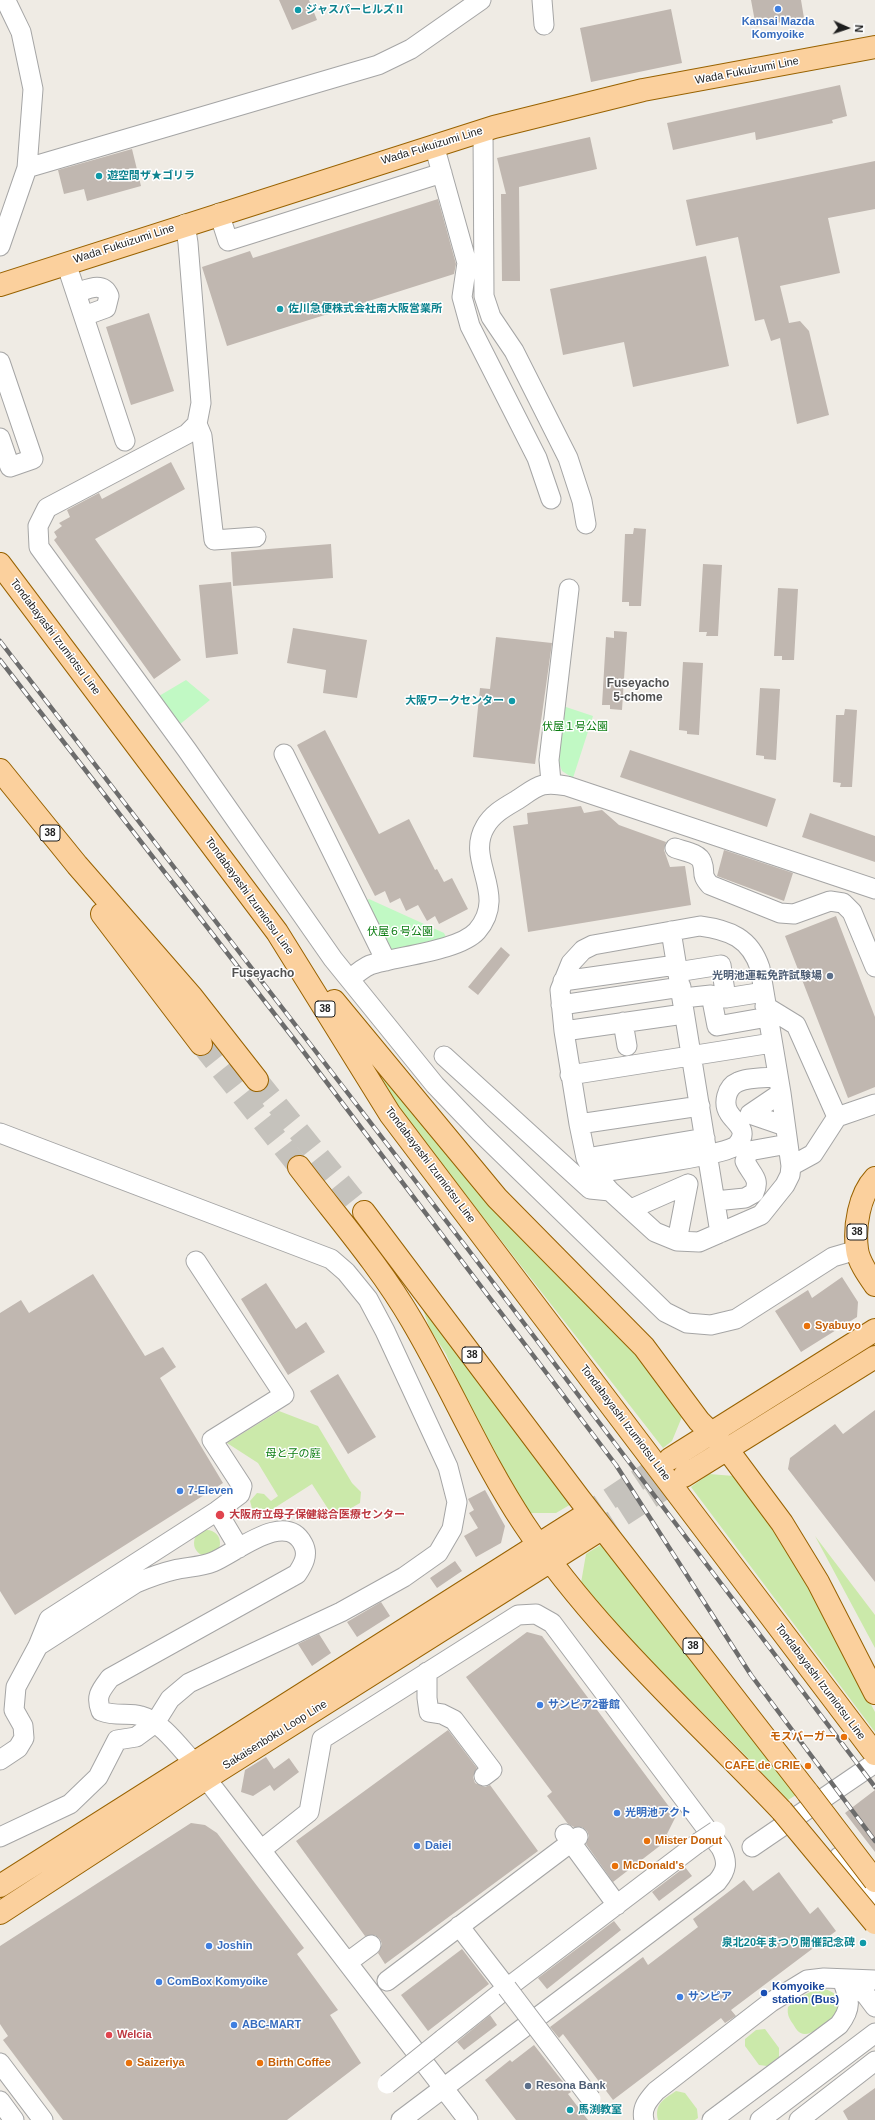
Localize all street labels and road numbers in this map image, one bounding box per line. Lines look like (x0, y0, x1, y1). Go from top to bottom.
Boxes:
street label: Wada Fukuizumi Line (694, 54, 800, 88)
street label: Wada Fukuizumi Line (380, 124, 484, 168)
street label: Wada Fukuizumi Line (72, 221, 176, 267)
street label: Tondabayashi Izumiotsu Line (7, 576, 103, 698)
road number: 38 (40, 825, 60, 841)
street label: Tondabayashi Izumiotsu Line (202, 835, 296, 957)
road number: 38 (315, 1001, 335, 1017)
street label: Tondabayashi Izumiotsu Line (382, 1104, 478, 1226)
road number: 38 (847, 1224, 867, 1240)
road number: 38 (462, 1347, 482, 1363)
street label: Tondabayashi Izumiotsu Line (577, 1362, 673, 1484)
street label: Tondabayashi Izumiotsu Line (772, 1621, 868, 1743)
road number: 38 (683, 1638, 703, 1654)
street label: Sakaisenboku Loop Line (220, 1697, 330, 1773)

